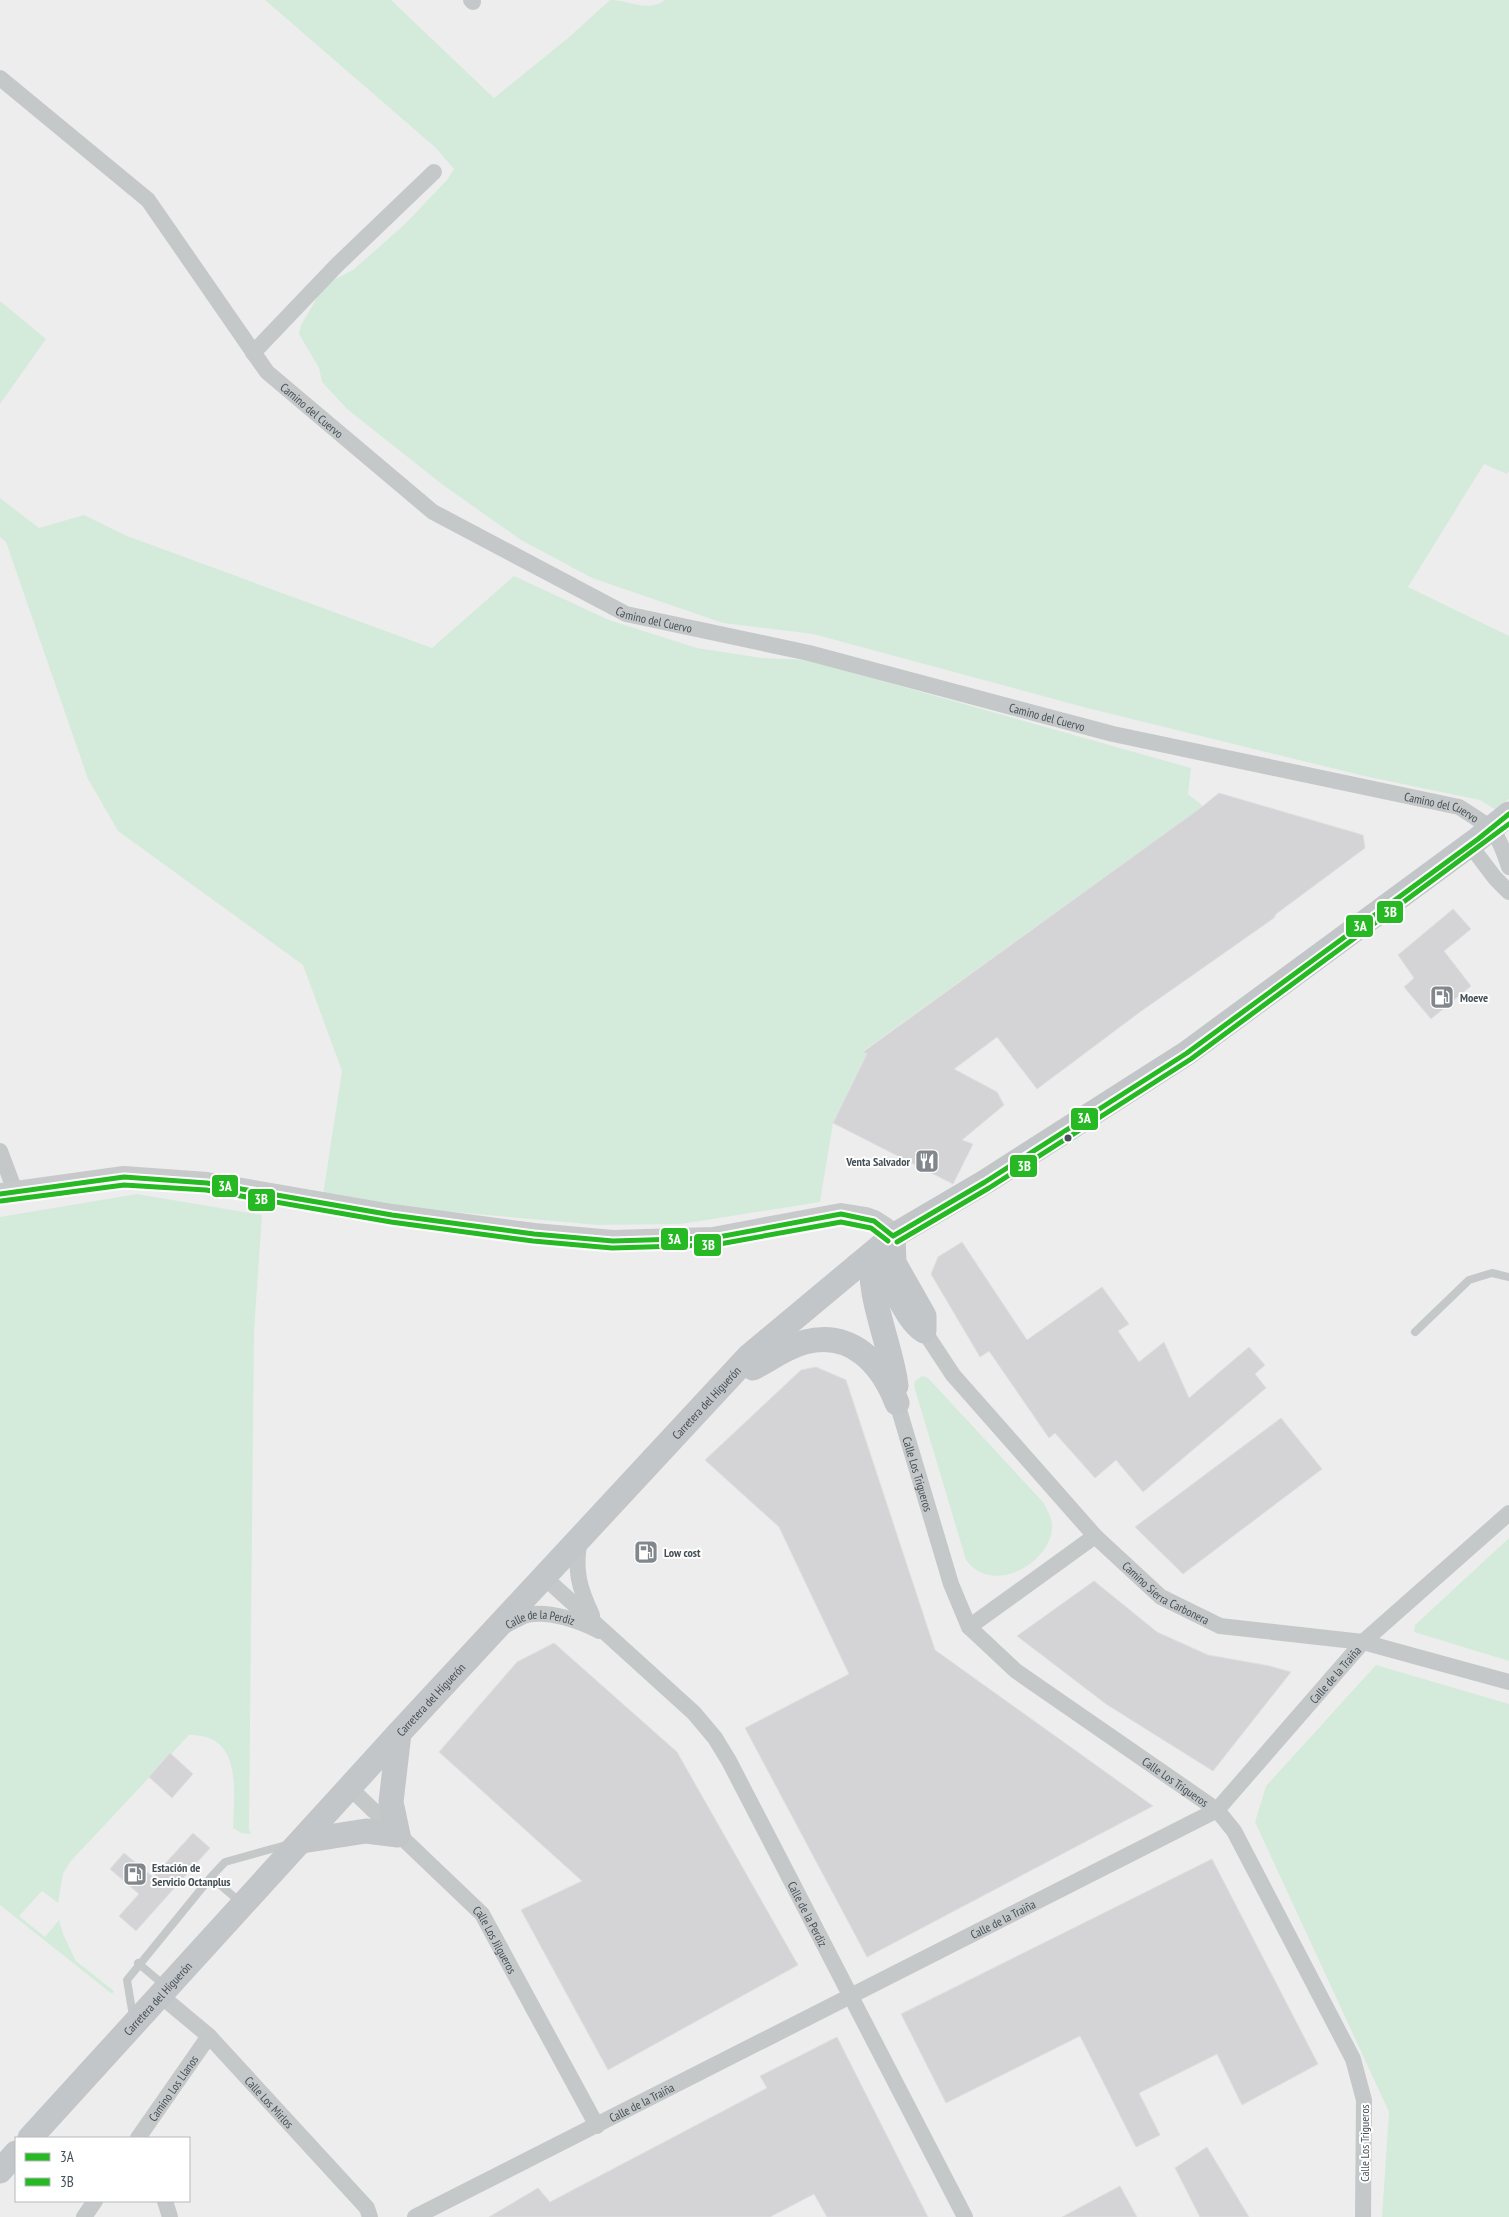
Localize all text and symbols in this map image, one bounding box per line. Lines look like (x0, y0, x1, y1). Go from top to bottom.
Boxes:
street label: Camino del Cuervo (278, 379, 347, 441)
street label: Camino del Cuervo (613, 603, 694, 635)
street label: Camino del Cuervo (1008, 699, 1087, 734)
street label: Camino del Cuervo (1403, 788, 1482, 825)
line badge: 3B (1376, 900, 1404, 924)
text: 3B (1383, 903, 1397, 921)
line badge: 3A (1345, 914, 1374, 938)
text: 3A (1353, 917, 1368, 935)
fuel station icon: Moeve (1429, 984, 1455, 1010)
place label: Moeve (1460, 990, 1488, 1005)
line badge: 3A (1070, 1107, 1099, 1131)
text: 3A (1077, 1109, 1092, 1127)
unlabelled marker (1063, 1133, 1073, 1143)
restaurant icon: Venta Salvador (914, 1148, 940, 1174)
place label: Venta Salvador (845, 1154, 910, 1169)
line badge: 3B (1009, 1154, 1038, 1178)
text: 3B (1017, 1157, 1031, 1175)
line badge: 3A (211, 1174, 239, 1198)
text: 3A (218, 1177, 233, 1195)
line badge: 3B (247, 1188, 276, 1212)
text: 3B (254, 1190, 268, 1208)
line badge: 3A (660, 1227, 689, 1251)
text: 3A (667, 1230, 682, 1248)
line badge: 3B (693, 1233, 722, 1257)
text: 3B (701, 1236, 715, 1254)
street label: Carretera del Higuerón (668, 1363, 743, 1442)
street label: Calle Los Trigueros (900, 1435, 936, 1513)
fuel station icon: Low cost (633, 1539, 659, 1565)
place label: Low cost (664, 1545, 701, 1560)
street label: Camino Sierra Carbonera (1120, 1558, 1212, 1627)
street label: Calle de la Perdiz (502, 1606, 577, 1632)
street label: Calle de la Traiña (1306, 1643, 1364, 1706)
street label: Carretera del Higuerón (393, 1660, 468, 1739)
street label: Calle Los Trigueros (1140, 1753, 1212, 1810)
place label: Estación de Servicio Octanplus (152, 1860, 230, 1889)
fuel station icon: Estación de Servicio Octanplus (122, 1861, 148, 1887)
street label: Calle de la Perdiz (785, 1878, 831, 1949)
street label: Calle de la Traiña (968, 1896, 1038, 1942)
street label: Calle Los Jilgueros (470, 1902, 520, 1976)
street label: Carretera del Higuerón (120, 1958, 195, 2038)
street label: Camino Los Llanos (145, 2052, 201, 2124)
street label: Calle Los Mirlos (242, 2073, 297, 2131)
street label: Calle de la Traiña (606, 2079, 677, 2125)
street label: Calle Los Trigueros (1357, 2104, 1372, 2182)
legend (15, 2137, 190, 2202)
text: 3A (60, 2147, 75, 2166)
text: 3B (60, 2172, 74, 2191)

